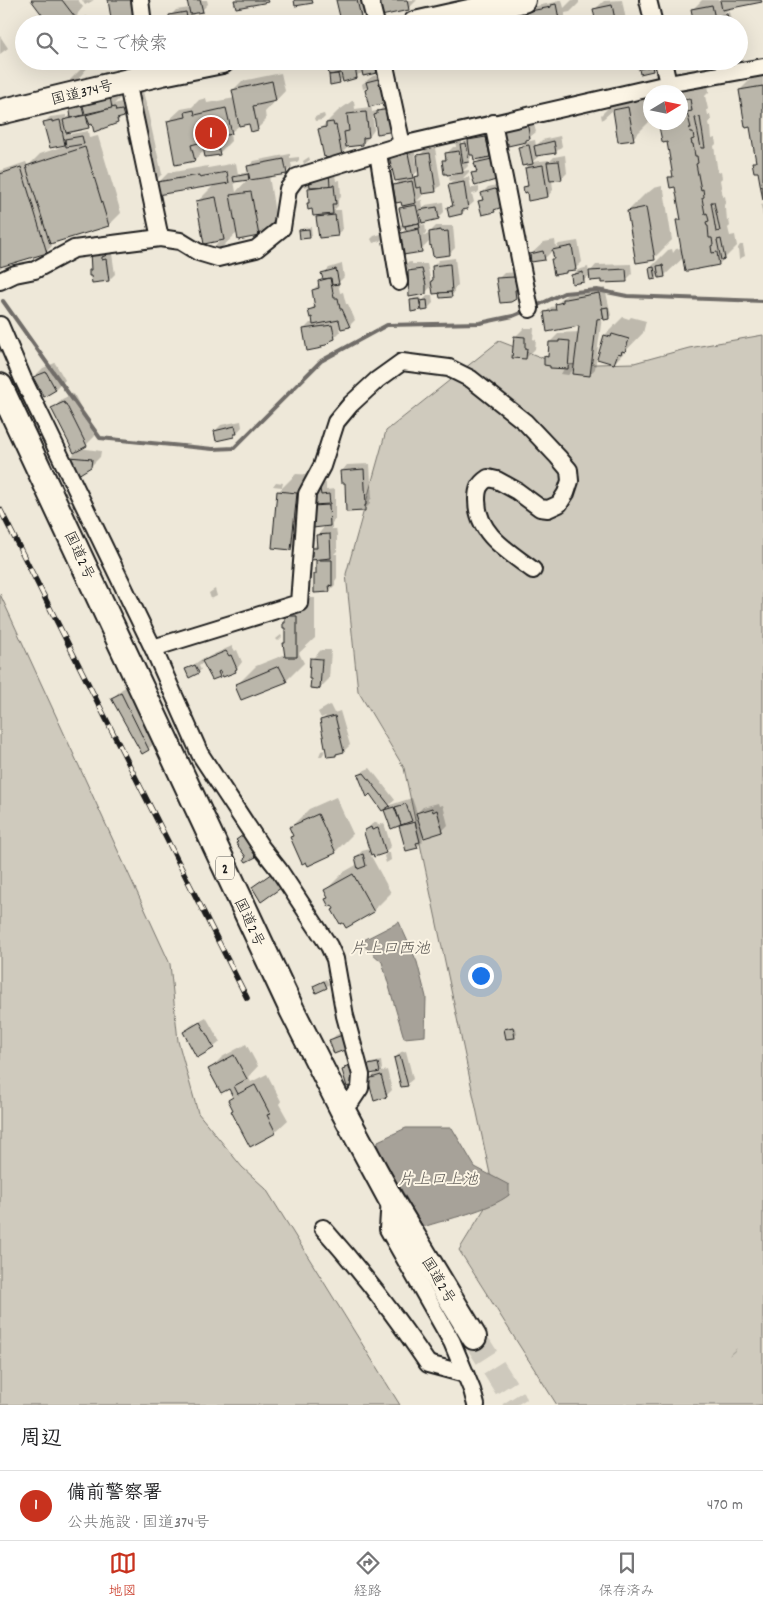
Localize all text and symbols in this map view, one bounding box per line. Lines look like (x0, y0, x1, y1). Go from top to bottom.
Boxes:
search box (15, 15, 748, 70)
icon: search (33, 29, 61, 57)
text: ここで検索 (73, 32, 168, 59)
street label: 国道374号 (49, 76, 116, 112)
north arrow (643, 85, 688, 130)
pin: 1 (195, 114, 227, 152)
street label: 国道2号 (57, 528, 99, 584)
road number: 2 (216, 856, 234, 880)
street label: 国道2号 (227, 895, 269, 951)
water label: 片上口西池 (350, 938, 431, 961)
your location (468, 963, 494, 989)
water label: 片上口上池 (398, 1169, 479, 1192)
street label: 国道2号 (415, 1253, 460, 1309)
text: 周辺 (20, 1425, 62, 1455)
text: 備前警察署 (67, 1481, 162, 1508)
text: 1 (34, 1494, 38, 1517)
text: 470 m (707, 1494, 743, 1517)
text: 公共施設 · 国道374号 (67, 1512, 210, 1535)
tab: 地図 (109, 1549, 137, 1602)
tab: 経路 (354, 1549, 382, 1602)
tab: 保存済み (599, 1549, 655, 1602)

